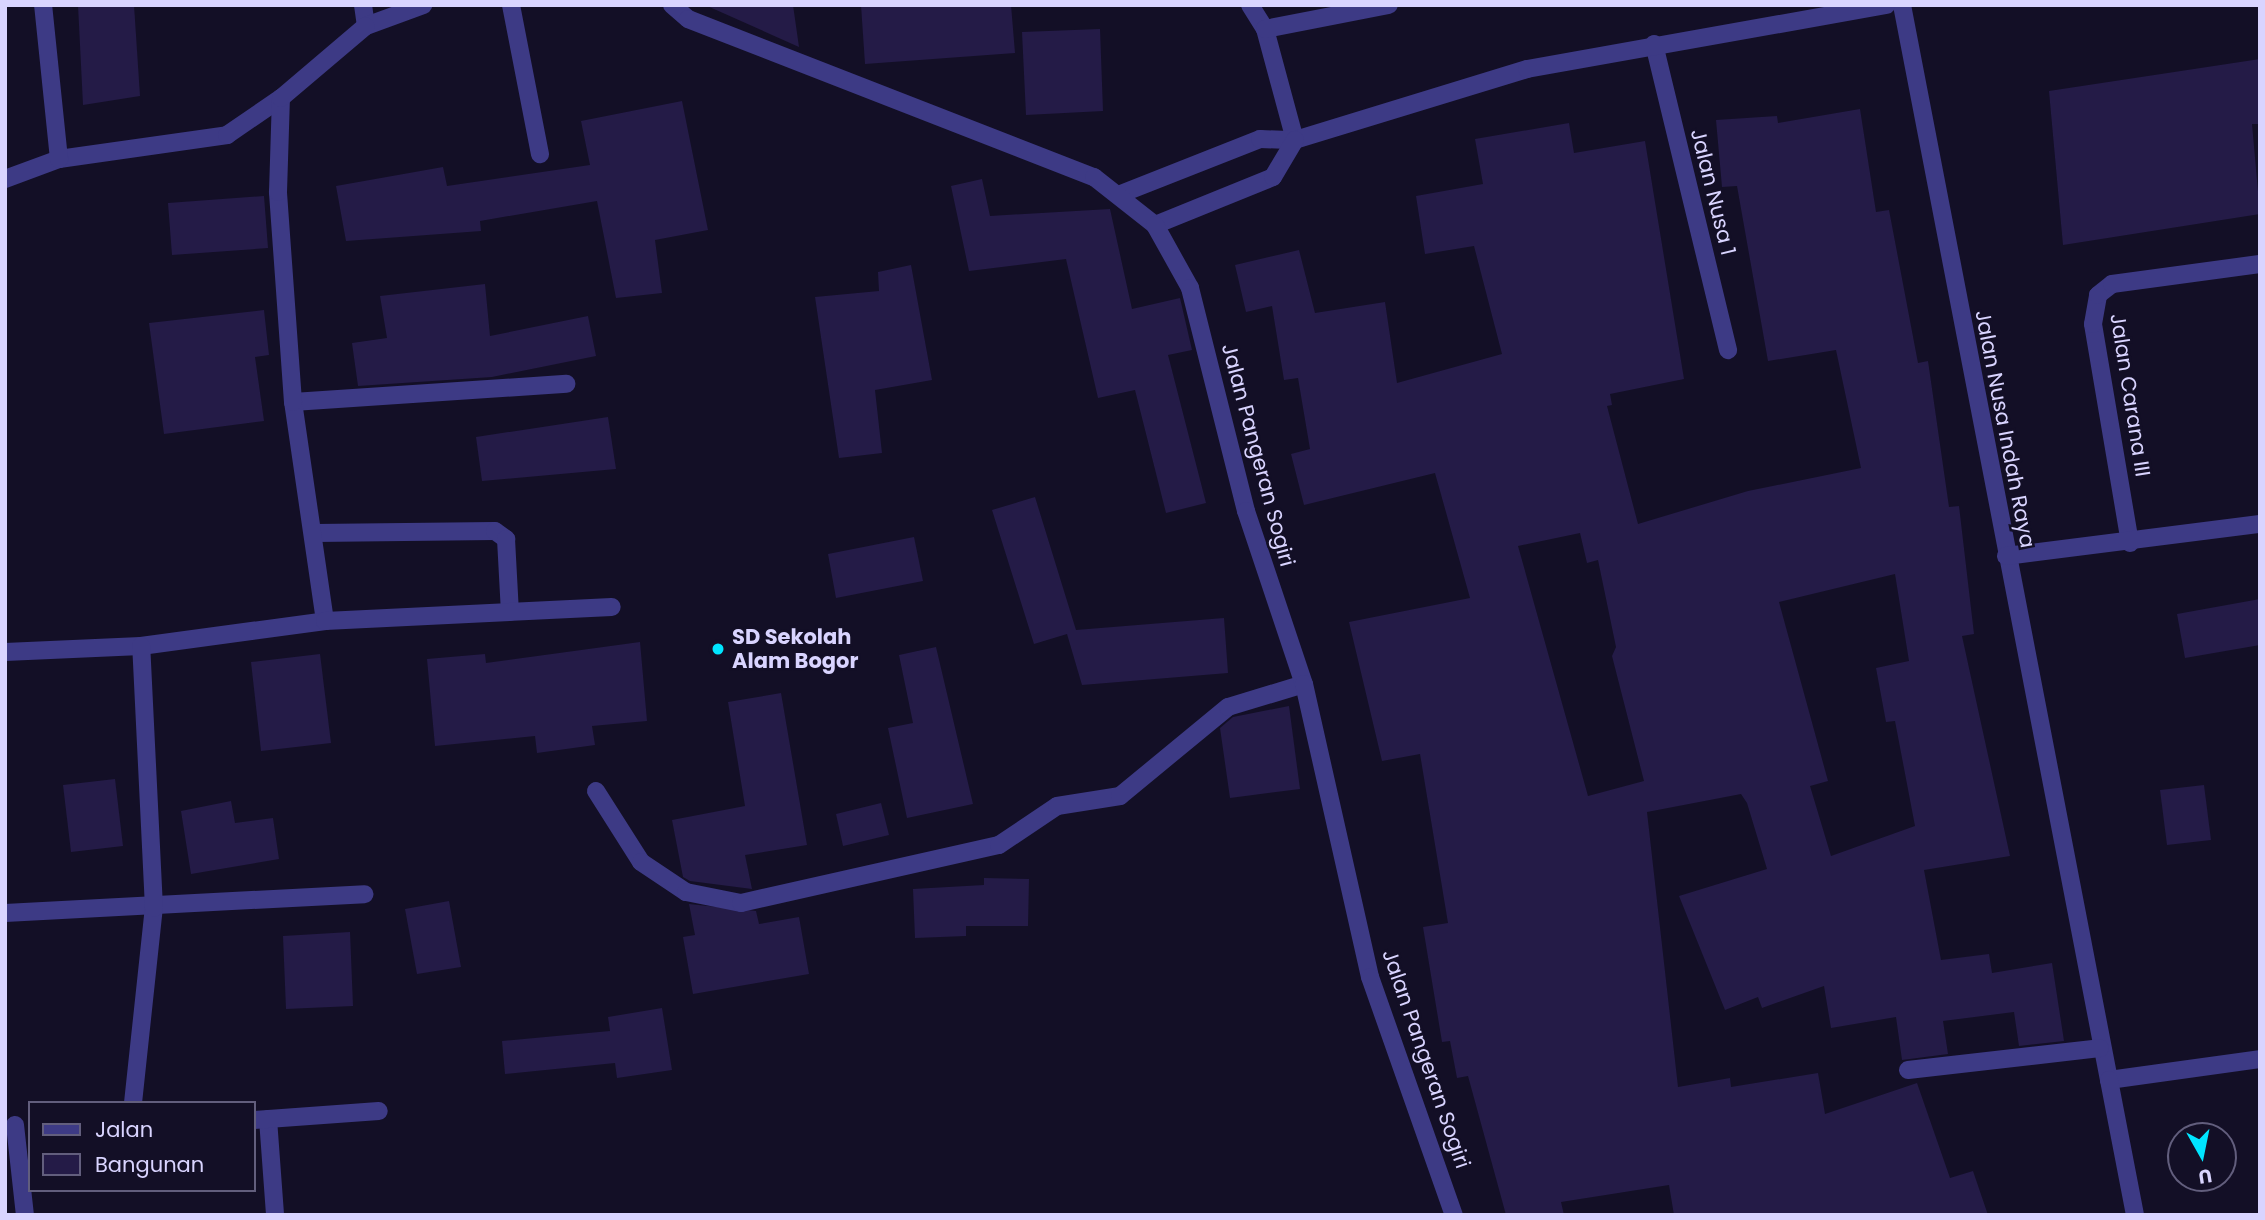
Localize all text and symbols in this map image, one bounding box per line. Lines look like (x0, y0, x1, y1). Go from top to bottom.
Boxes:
street label: Jalan Nusa 1 (1685, 126, 1741, 258)
street label: Jalan Nusa Indah Raya (1970, 308, 2040, 550)
street label: Jalan Carana III (2105, 312, 2155, 478)
street label: Jalan Pangeran Sogiri (1216, 341, 1300, 569)
place label: SD Sekolah Alam Bogor (732, 624, 858, 674)
marker: SD Sekolah Alam Bogor (710, 641, 726, 657)
street label: Jalan Pangeran Sogiri (1377, 946, 1475, 1172)
legend (28, 1101, 256, 1192)
text: Jalan (95, 1115, 153, 1144)
north arrow (2167, 1122, 2237, 1192)
text: Bangunan (95, 1150, 204, 1179)
text: U (2196, 1162, 2214, 1191)

